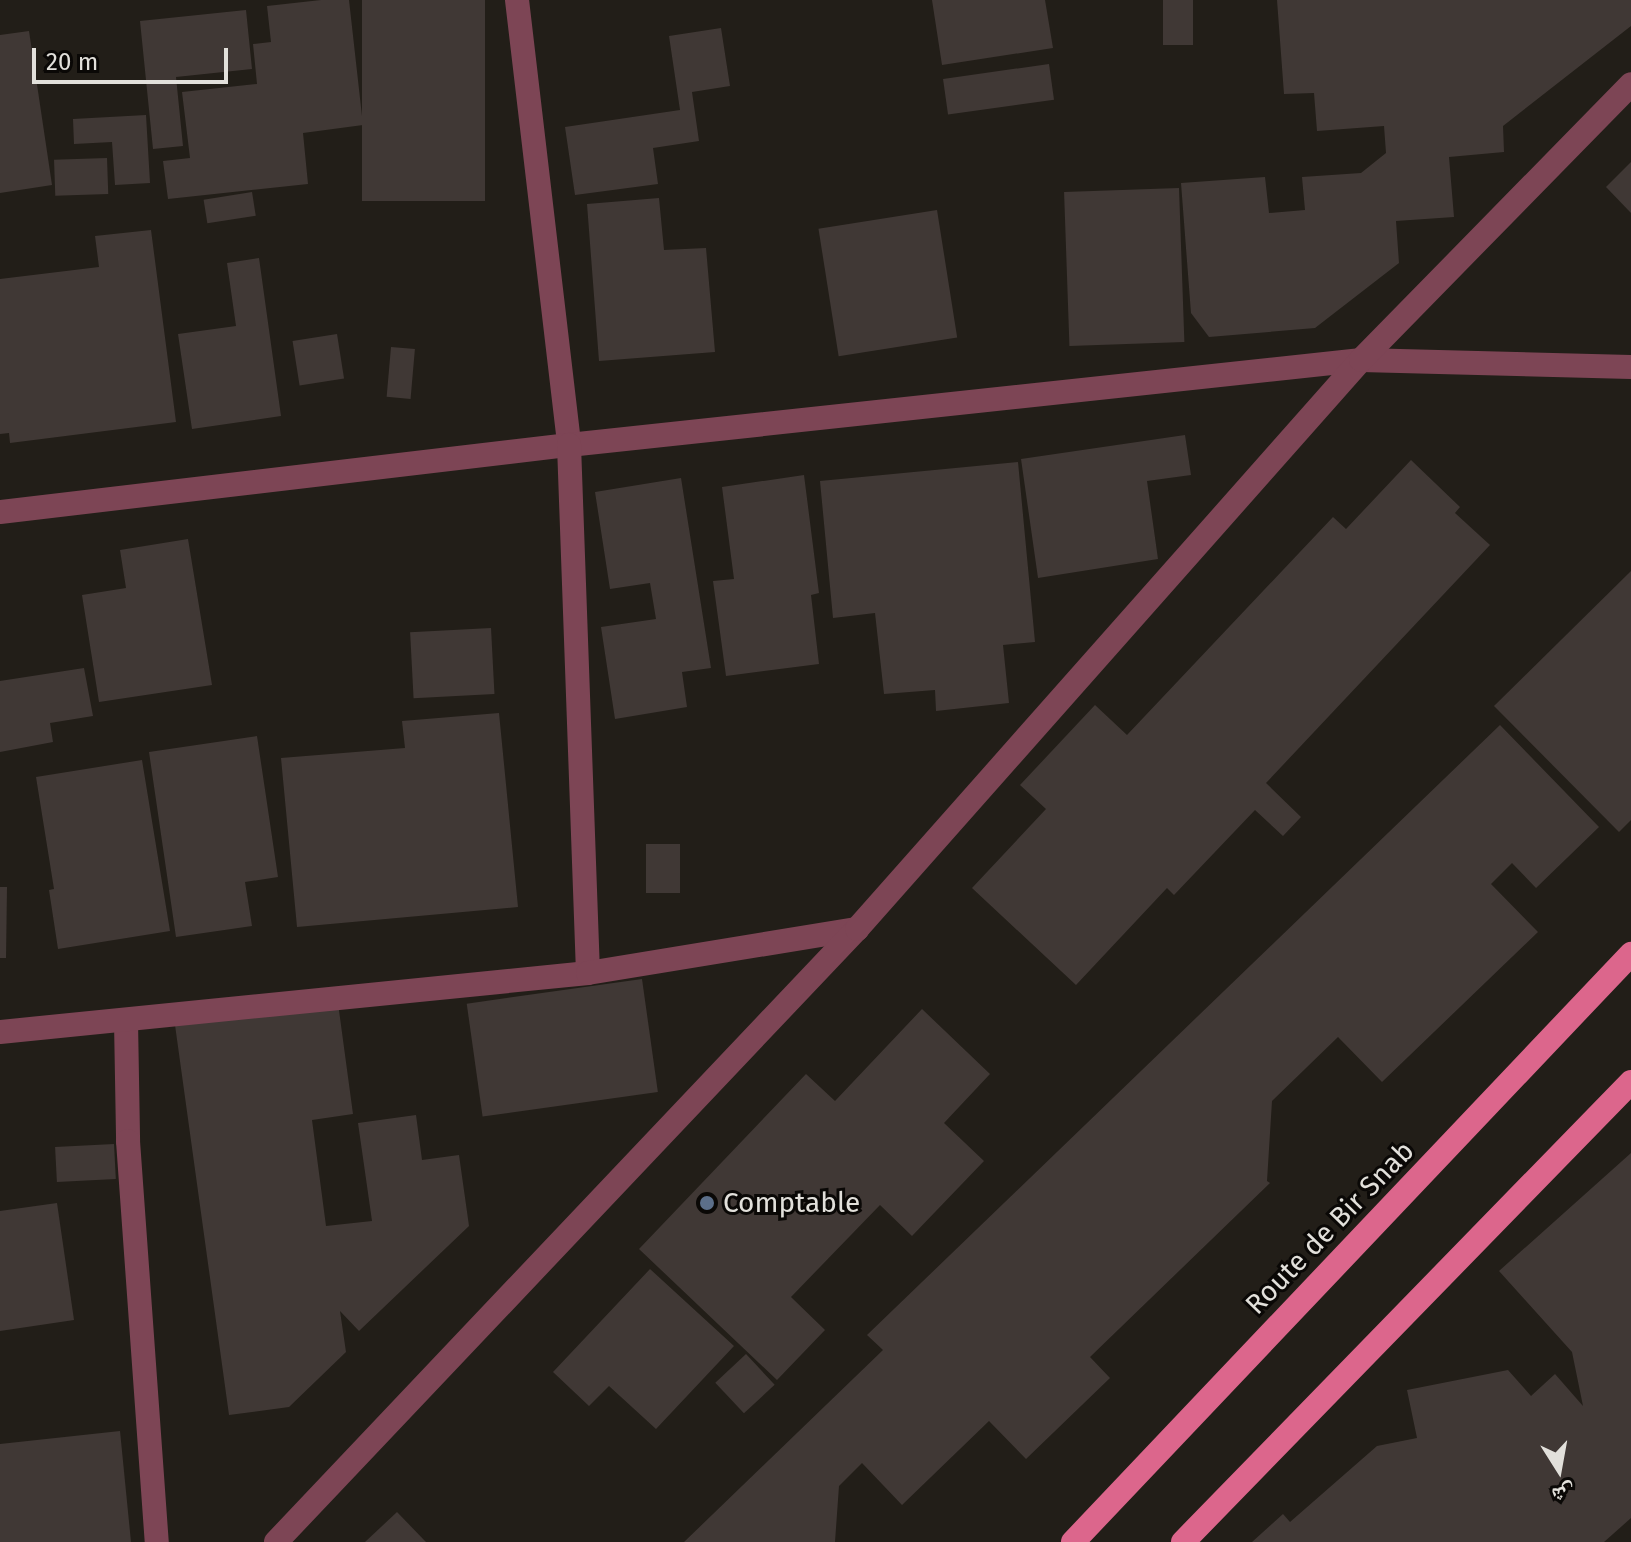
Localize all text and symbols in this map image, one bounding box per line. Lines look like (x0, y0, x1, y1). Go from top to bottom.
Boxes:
scale bar (36, 32, 232, 82)
text: 20 m (46, 48, 98, 76)
street label: Route de Bir Snab (1239, 1134, 1421, 1322)
place label: Comptable (723, 1186, 860, 1220)
marker: Comptable (698, 1194, 716, 1212)
north arrow (1519, 1430, 1599, 1510)
text: ش (1550, 1479, 1578, 1510)

